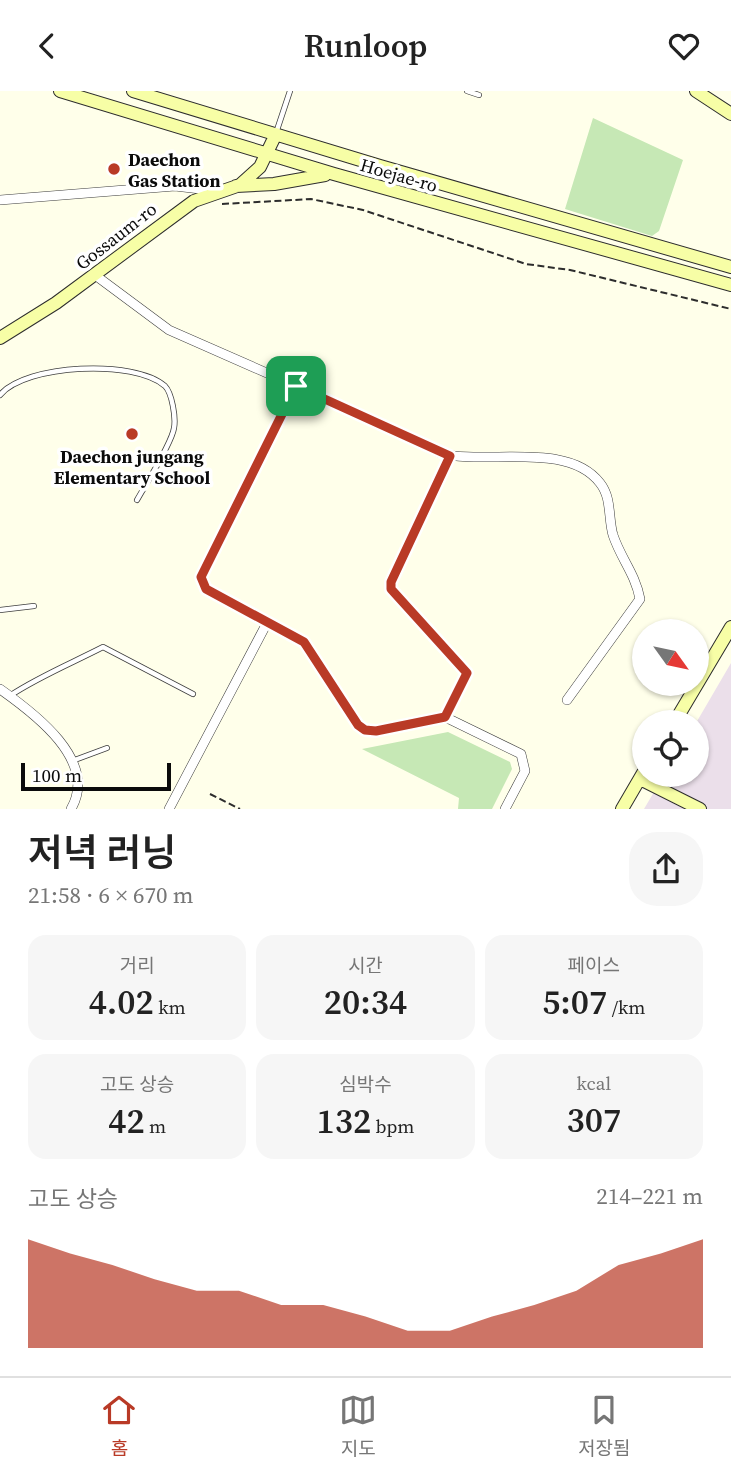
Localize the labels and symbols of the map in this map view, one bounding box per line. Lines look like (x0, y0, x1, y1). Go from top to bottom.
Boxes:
place label: Daechon Gas Station (128, 147, 221, 193)
street label: Hoejae-ro (357, 152, 441, 198)
marker: Daechon Gas Station (106, 161, 122, 177)
street label: Gossaum-ro (70, 196, 162, 276)
pin (266, 356, 326, 416)
marker: Daechon jungang Elementary School (124, 426, 140, 442)
place label: Daechon jungang Elementary School (54, 444, 210, 490)
north arrow (632, 619, 709, 697)
scale bar (21, 760, 172, 792)

